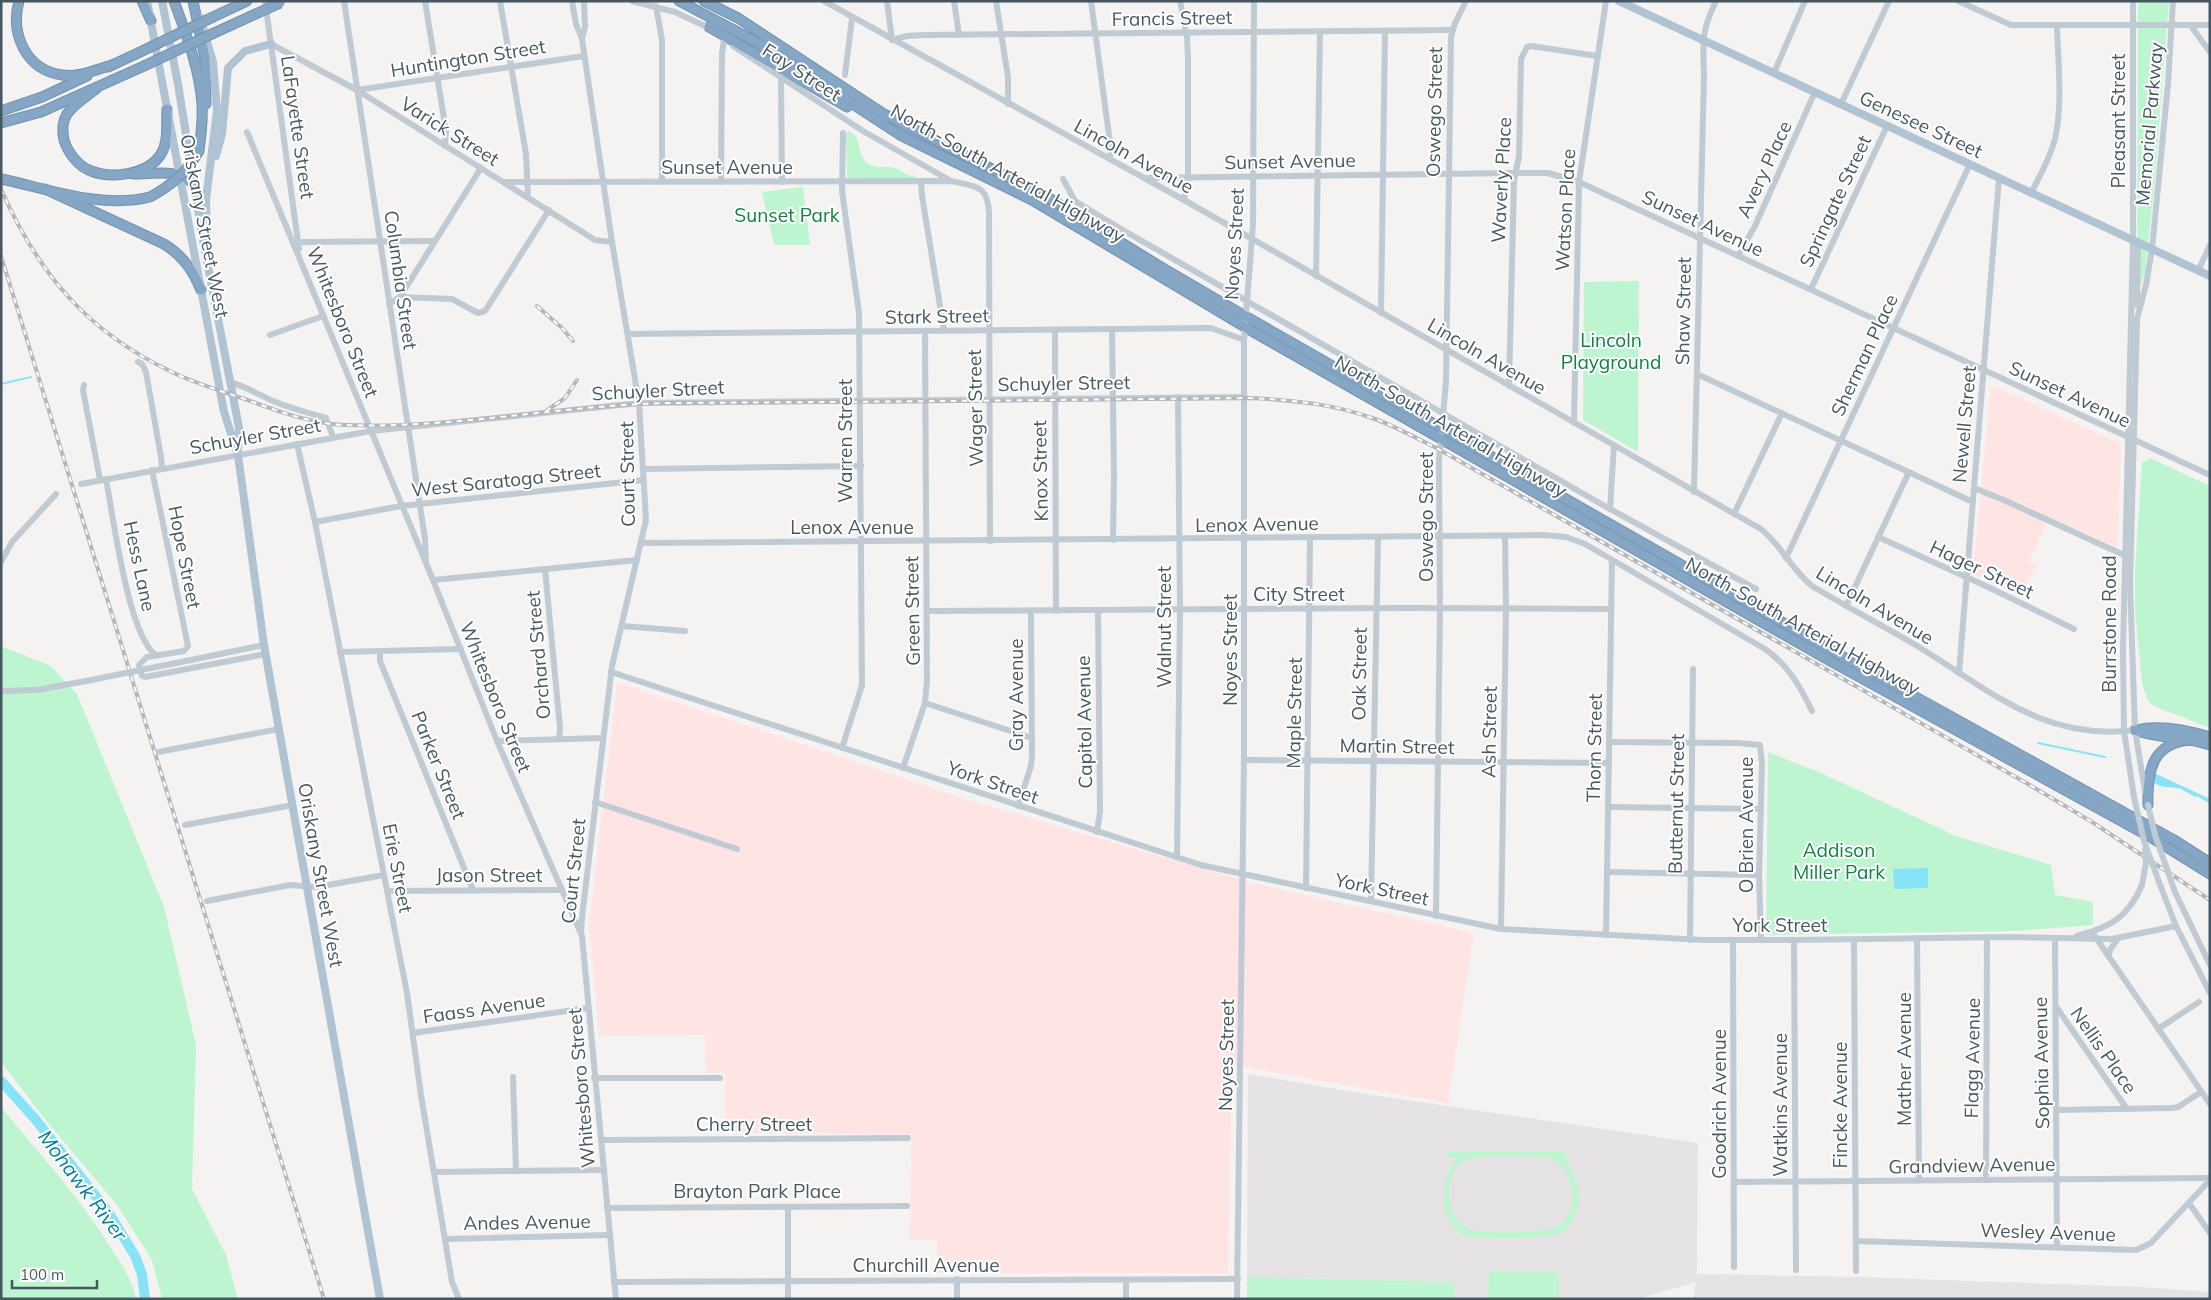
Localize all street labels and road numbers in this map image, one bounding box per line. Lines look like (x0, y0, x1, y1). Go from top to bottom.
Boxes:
street label: Francis Street (1111, 5, 1233, 31)
street label: Huntington Street (389, 34, 547, 82)
street label: Fay Street (758, 38, 846, 107)
street label: Memorial Parkway (2130, 41, 2168, 207)
street label: Oswego Street (1421, 46, 1447, 177)
street label: Pleasant Street (2106, 53, 2130, 188)
street label: LaFayette Street (276, 54, 320, 201)
street label: Genesee Street (1856, 85, 1987, 163)
street label: Varick Street (396, 91, 504, 171)
street label: North-South Arterial Highway (887, 98, 1129, 248)
street label: Lincoln Avenue (1070, 113, 1198, 199)
street label: Waverly Place (1486, 116, 1516, 244)
street label: Avery Place (1731, 117, 1797, 221)
street label: Springate Street (1794, 131, 1876, 271)
street label: Oriskany Street West (175, 132, 235, 320)
street label: Sunset Avenue (1224, 148, 1356, 174)
street label: Watson Place (1550, 148, 1580, 272)
street label: Sunset Avenue (661, 155, 793, 179)
street label: Sunset Avenue (1638, 184, 1768, 262)
street label: Noyes Street (1219, 187, 1249, 301)
street label: Columbia Street (379, 209, 423, 351)
street label: Whitesboro Street (302, 243, 384, 401)
street label: Shaw Street (1670, 256, 1696, 365)
street label: Sherman Place (1825, 290, 1903, 420)
street label: Stark Street (885, 303, 990, 329)
street label: Lincoln Avenue (1423, 312, 1551, 400)
street label: Wager Street (962, 349, 988, 467)
street label: North-South Arterial Highway (1331, 350, 1571, 502)
street label: Sunset Avenue (2005, 355, 2135, 433)
street label: Newell Street (1947, 364, 1981, 484)
street label: Schuyler Street (997, 370, 1131, 396)
street label: Schuyler Street (591, 375, 725, 405)
street label: Warren Street (833, 379, 857, 503)
street label: Schuyler Street (188, 413, 323, 459)
street label: Knox Street (1027, 420, 1053, 522)
street label: Court Street (614, 421, 640, 527)
street label: Oswego Street (1414, 451, 1438, 582)
street label: West Saratoga Street (410, 458, 602, 502)
street label: Hope Street (163, 503, 207, 611)
street label: Lenox Avenue (1195, 511, 1319, 537)
street label: Lenox Avenue (790, 515, 914, 539)
street label: Hess Lane (119, 519, 161, 613)
street label: Hager Street (1926, 534, 2038, 604)
street label: North-South Arterial Highway (1682, 551, 1924, 701)
street label: Green Street (899, 555, 925, 666)
street label: Burrstone Road (2097, 555, 2121, 693)
street label: Lincoln Avenue (1812, 560, 1938, 650)
street label: Walnut Street (1152, 566, 1176, 688)
street label: City Street (1253, 582, 1345, 606)
street label: Orchard Street (520, 589, 556, 720)
street label: Noyes Street (1218, 594, 1242, 706)
street label: Whitesboro Street (455, 618, 537, 776)
street label: Oak Street (1346, 627, 1372, 721)
street label: Gray Avenue (1004, 638, 1028, 752)
street label: Capitol Avenue (1071, 655, 1097, 789)
street label: Maple Street (1281, 657, 1307, 769)
street label: Ash Street (1476, 685, 1502, 778)
street label: Thorn Street (1581, 693, 1607, 803)
street label: Parker Street (406, 707, 472, 823)
street label: Martin Street (1339, 733, 1455, 759)
street label: Butternut Street (1663, 733, 1689, 874)
street label: York Street (943, 755, 1042, 809)
street label: O Brien Avenue (1734, 757, 1758, 893)
street label: Oriskany Street West (293, 781, 349, 969)
street label: Court Street (556, 817, 590, 925)
street label: Erie Street (378, 821, 418, 915)
street label: Jason Street (436, 863, 543, 887)
street label: York Street (1332, 867, 1431, 911)
street label: York Street (1731, 913, 1828, 937)
street label: Faass Avenue (421, 988, 547, 1028)
street label: Mather Avenue (1892, 992, 1916, 1126)
street label: Flagg Avenue (1959, 997, 1985, 1119)
street label: Sophia Avenue (2028, 997, 2054, 1129)
street label: Noyes Street (1213, 998, 1239, 1111)
street label: Nellis Place (2065, 1002, 2143, 1098)
street label: Whitesboro Street (562, 1007, 600, 1169)
street label: Goodrich Avenue (1707, 1029, 1731, 1179)
street label: Watkins Avenue (1768, 1033, 1792, 1177)
street label: Fincke Avenue (1828, 1042, 1852, 1168)
street label: Cherry Street (696, 1112, 813, 1136)
street label: Grandview Avenue (1888, 1152, 2056, 1178)
street label: Brayton Park Place (673, 1179, 841, 1203)
street label: Andes Avenue (463, 1209, 591, 1235)
street label: Wesley Avenue (1980, 1218, 2116, 1246)
street label: Churchill Avenue (852, 1253, 1000, 1277)

